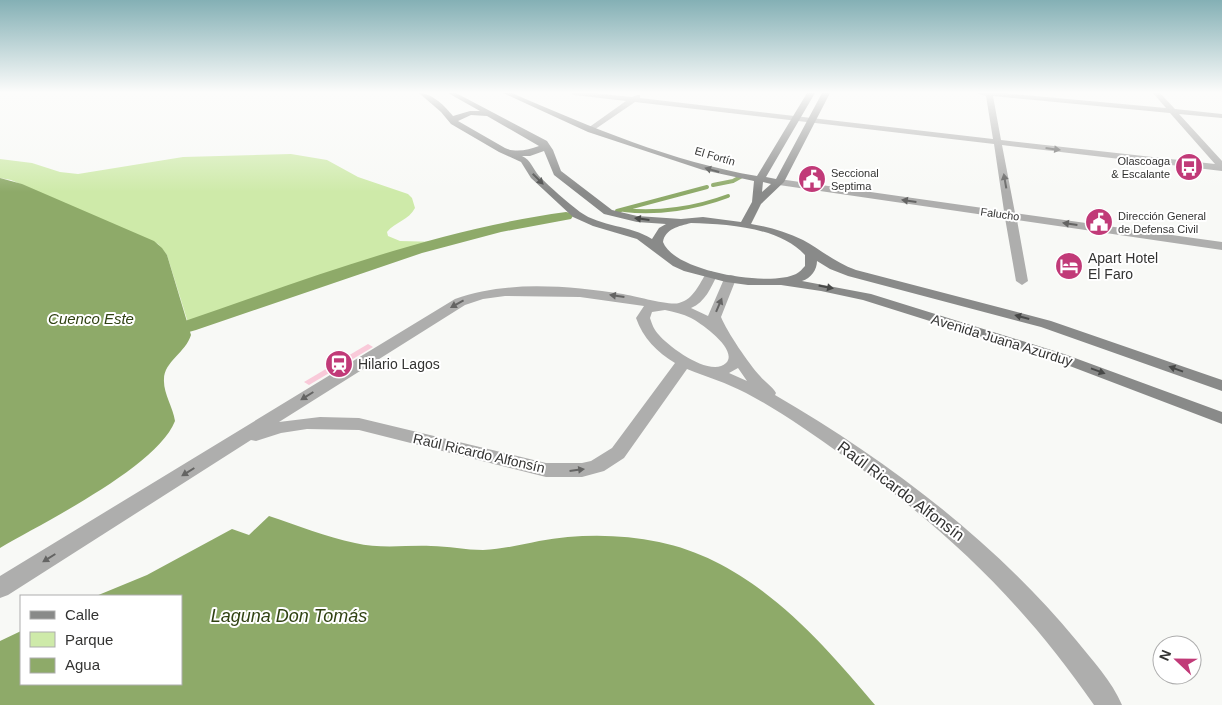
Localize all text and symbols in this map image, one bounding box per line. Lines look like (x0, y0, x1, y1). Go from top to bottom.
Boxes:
street label: El Fortín (693, 145, 737, 167)
one-way arrow (1045, 145, 1061, 153)
bus stop icon: Olascoaga & Escalante (1174, 152, 1204, 182)
place label: Olascoaga & Escalante (1111, 155, 1171, 180)
public building icon: Seccional Septima (797, 164, 827, 194)
one-way arrow (705, 165, 720, 173)
place label: Seccional Septima (831, 167, 879, 192)
one-way arrow (532, 173, 544, 185)
one-way arrow (1000, 173, 1008, 189)
one-way arrow (901, 196, 917, 204)
street label: Falucho (980, 205, 1020, 223)
public building icon: Dirección General de Defensa Civil (1084, 207, 1114, 237)
place label: Dirección General de Defensa Civil (1118, 210, 1206, 235)
one-way arrow (634, 215, 650, 223)
one-way arrow (1062, 220, 1078, 228)
place label: Apart Hotel El Faro (1088, 250, 1158, 282)
hotel icon: Apart Hotel El Faro (1054, 251, 1084, 281)
one-way arrow (818, 284, 834, 292)
one-way arrow (609, 292, 625, 300)
one-way arrow (715, 297, 723, 312)
one-way arrow (450, 300, 465, 308)
water label: Cuenco Este (48, 310, 134, 327)
street label: Avenida Juana Azurduy (929, 311, 1075, 369)
one-way arrow (1015, 313, 1030, 321)
station icon: Hilario Lagos (324, 349, 354, 379)
place label: Hilario Lagos (358, 356, 440, 372)
one-way arrow (1168, 365, 1183, 373)
one-way arrow (1091, 367, 1106, 375)
one-way arrow (301, 391, 314, 400)
street label: Raúl Ricardo Alfonsín (412, 430, 546, 476)
street label: Raúl Ricardo Alfonsín (834, 438, 968, 544)
one-way arrow (570, 465, 586, 473)
one-way arrow (181, 468, 194, 477)
one-way arrow (43, 553, 56, 562)
legend (20, 595, 182, 685)
text: Calle (65, 606, 99, 623)
water label: Laguna Don Tomás (211, 606, 367, 626)
text: Parque (65, 631, 113, 648)
north arrow (1152, 635, 1202, 685)
text: N (1156, 647, 1174, 663)
text: Agua (65, 656, 101, 673)

